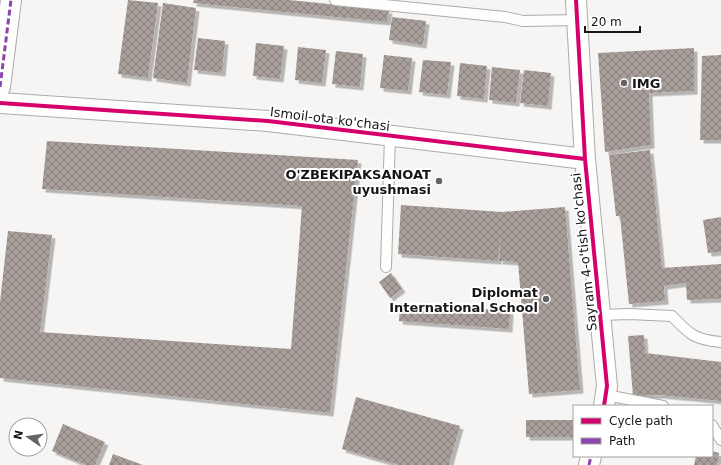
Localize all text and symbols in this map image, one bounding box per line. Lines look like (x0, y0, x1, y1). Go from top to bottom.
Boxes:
scale bar (585, 8, 640, 34)
text: 20 m (591, 15, 622, 29)
place label: IMG (632, 76, 660, 91)
marker: IMG (619, 78, 629, 88)
street label: Ismoil-ota ko'chasi (269, 104, 391, 134)
place label: O'ZBEKIPAKSANOAT uyushmasi (285, 167, 431, 197)
street label: Sayram 4-o'tish ko'chasi (568, 172, 600, 332)
marker: O'ZBEKIPAKSANOAT uyushmasi (434, 176, 444, 186)
place label: Diplomat International School (389, 285, 538, 315)
marker: Diplomat International School (541, 294, 551, 304)
legend (573, 405, 713, 457)
text: Cycle path (609, 414, 673, 428)
north arrow (8, 417, 48, 457)
text: N (11, 429, 26, 441)
text: Path (609, 434, 635, 448)

